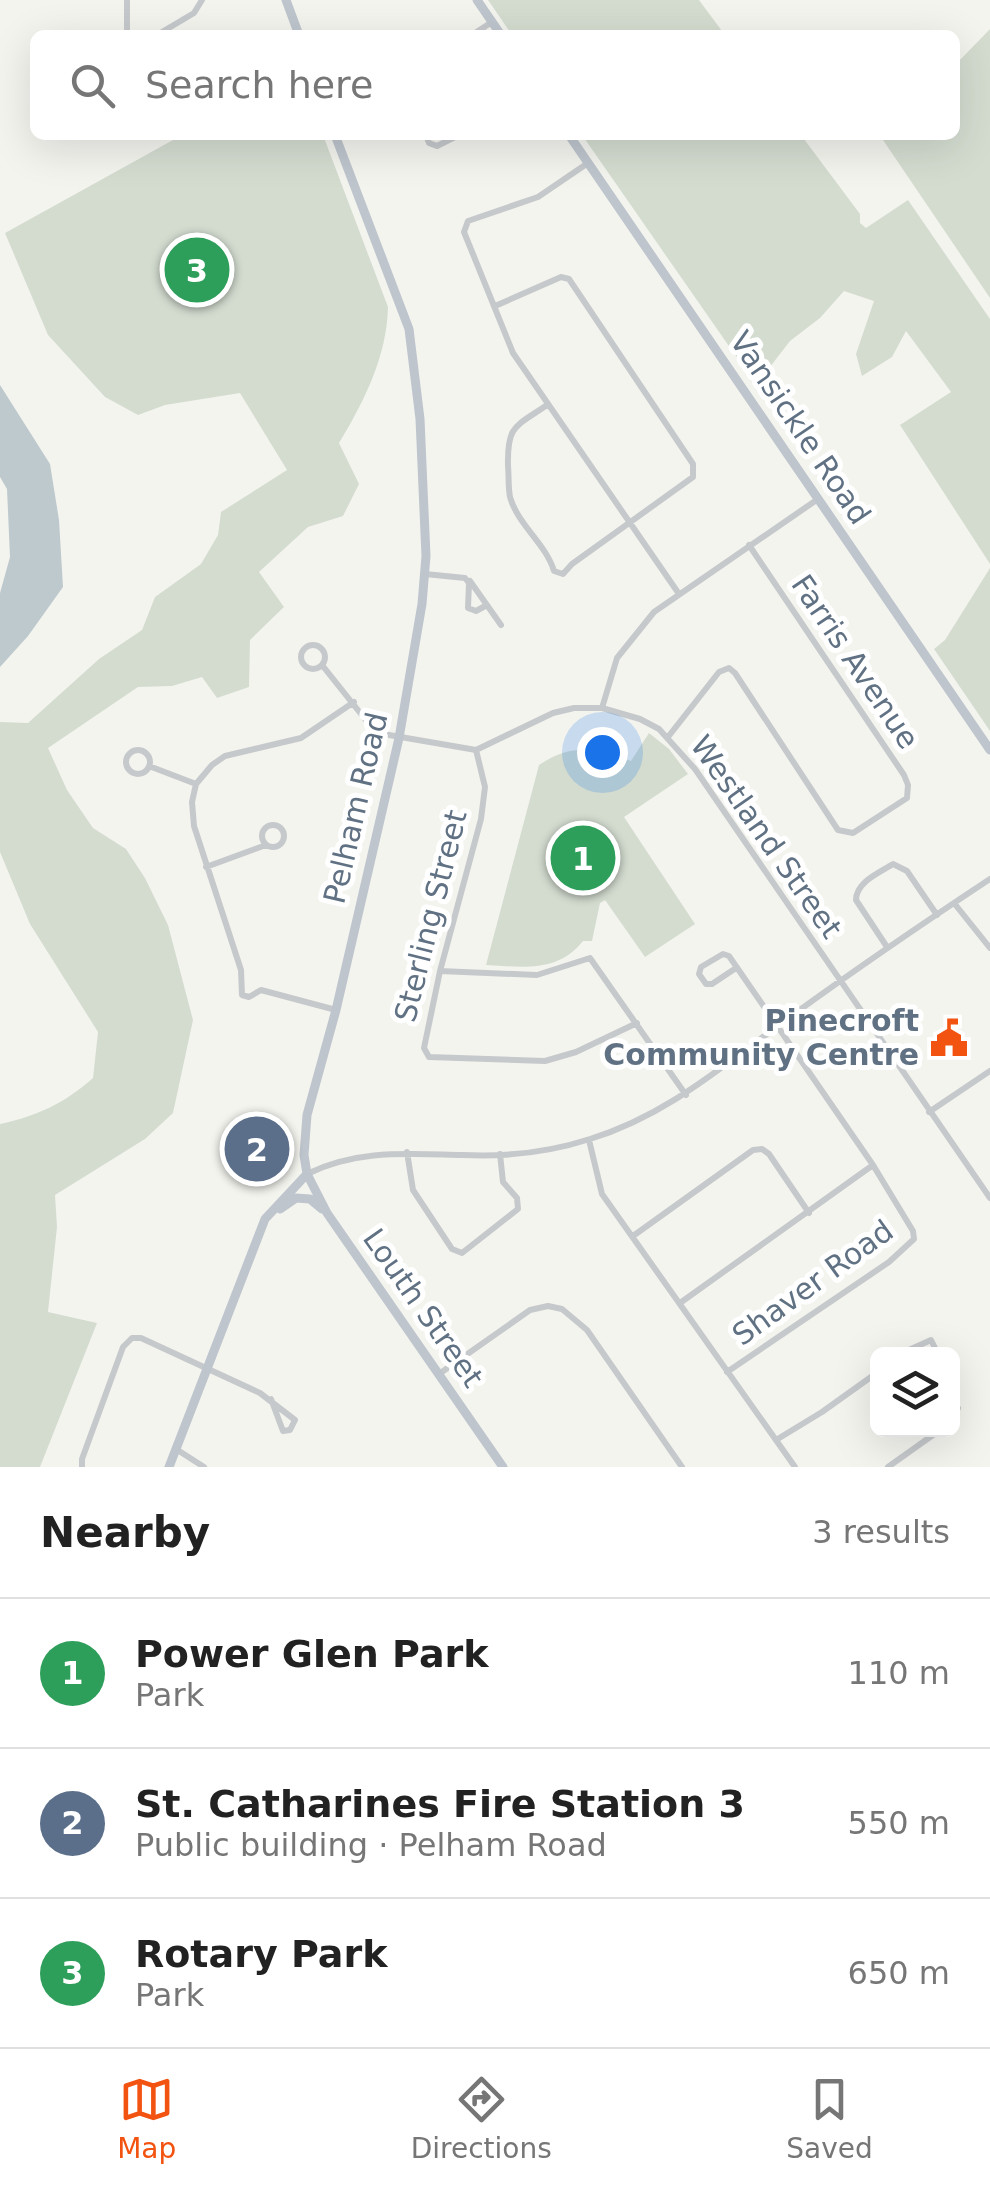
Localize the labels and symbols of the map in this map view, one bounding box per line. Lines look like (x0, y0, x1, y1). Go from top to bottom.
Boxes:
pin: 3 (164, 232, 230, 308)
street label: Vansickle Road (723, 325, 878, 531)
street label: Farris Avenue (784, 568, 926, 755)
street label: Pelham Road (317, 709, 395, 907)
your location (577, 727, 628, 778)
street label: Westland Street (683, 729, 849, 945)
street label: Sterling Street (387, 806, 474, 1025)
pin: 1 (550, 820, 616, 896)
place label: Pinecroft Community Centre (603, 1003, 919, 1072)
public building icon: Pinecroft Community Centre (928, 1017, 970, 1059)
pin: 2 (224, 1112, 290, 1186)
street label: Shaver Road (726, 1213, 900, 1353)
street label: Louth Street (356, 1222, 491, 1394)

